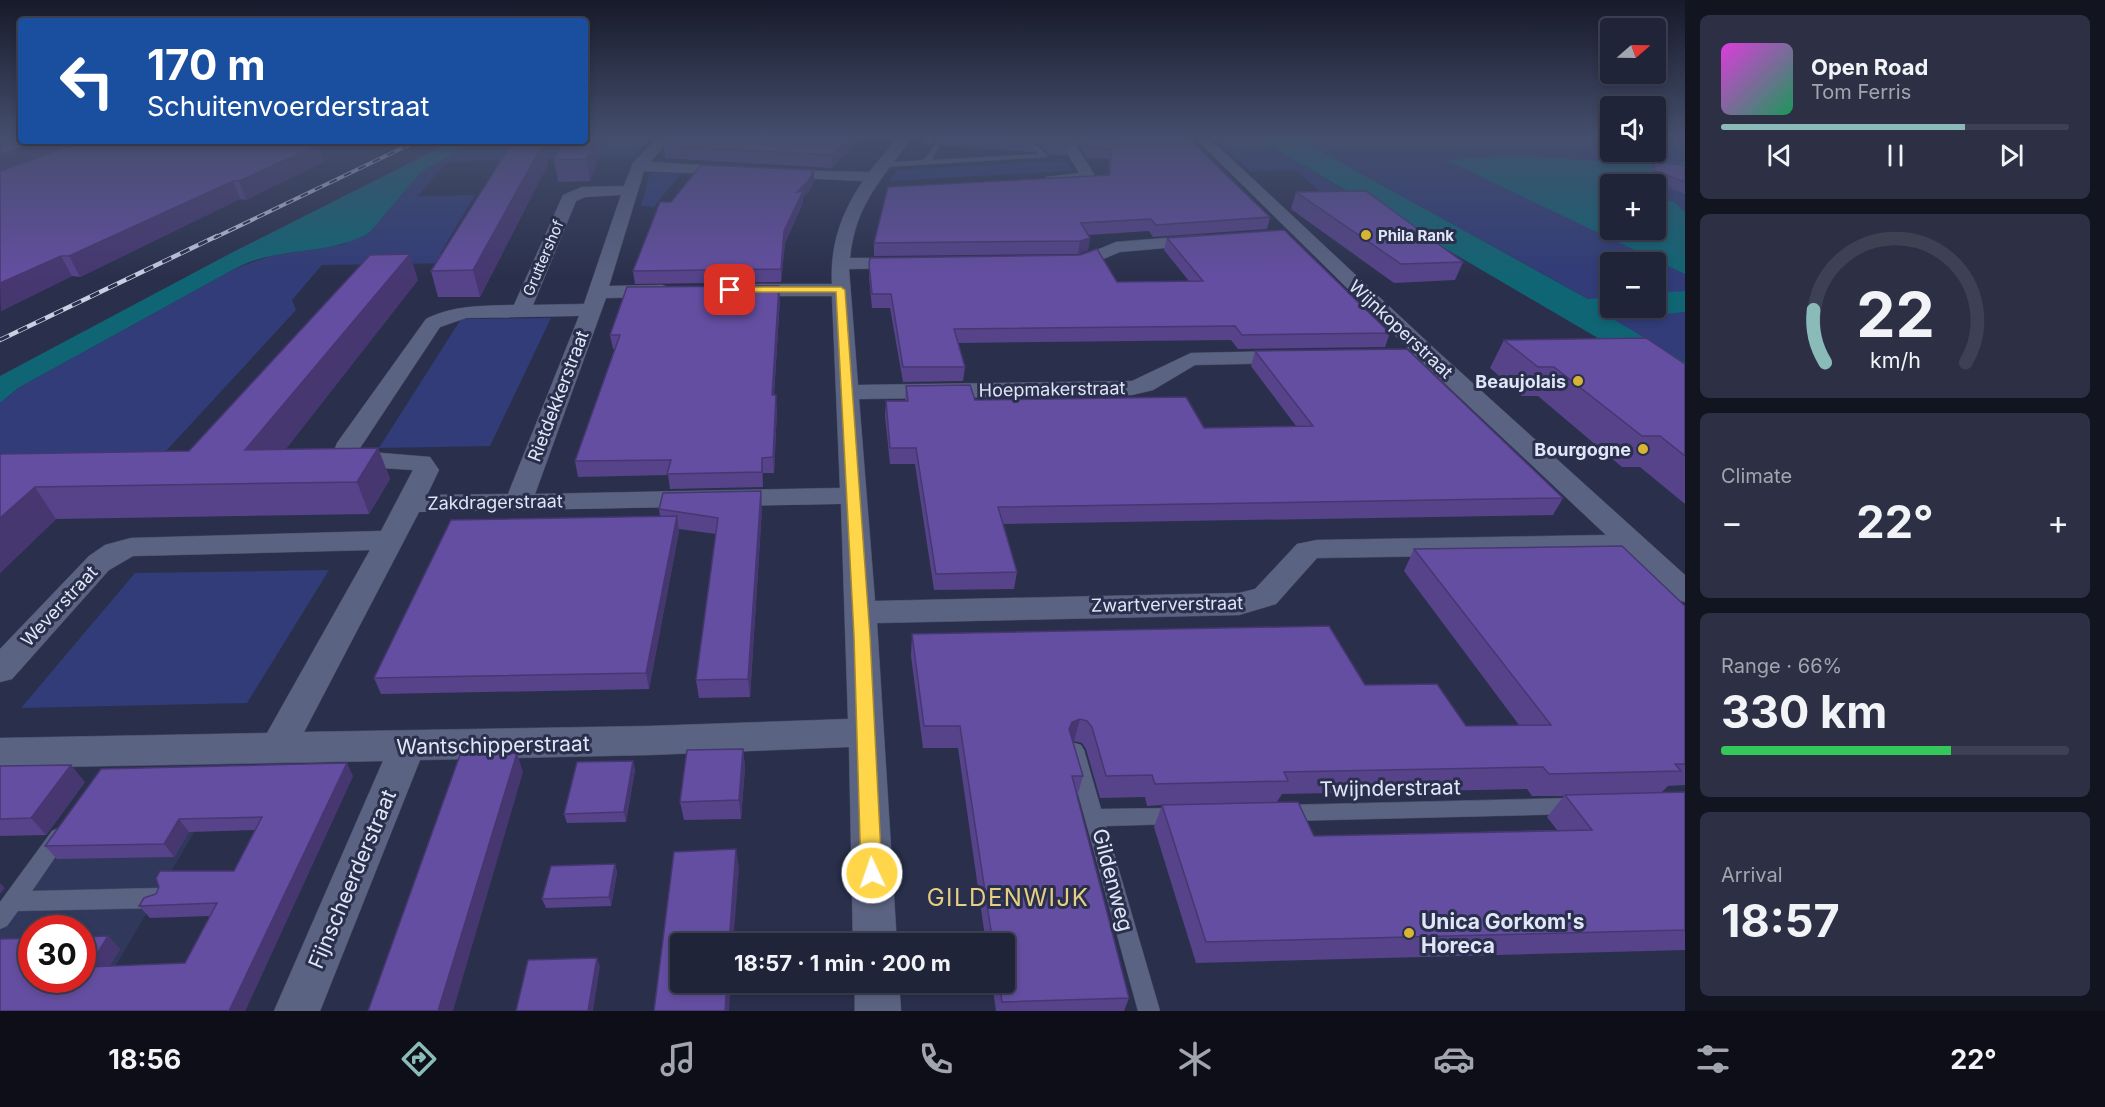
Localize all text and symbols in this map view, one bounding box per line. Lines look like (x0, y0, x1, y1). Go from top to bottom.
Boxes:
north arrow (1600, 18, 1666, 84)
map controls (1600, 18, 1666, 318)
text: 170 m (147, 39, 265, 90)
icon: left (48, 42, 126, 120)
text: Open Road (1811, 54, 1928, 80)
text: Tom Ferris (1811, 80, 1911, 104)
text: Schuitenvoerderstraat (147, 90, 429, 123)
button: sound (1600, 96, 1666, 162)
icon: previous (1763, 139, 1796, 172)
icon: pause (1879, 139, 1912, 172)
icon: next (1995, 139, 2028, 172)
button: + (1600, 174, 1666, 240)
street label: Gruttershof (518, 217, 568, 299)
place label: Phila Rank (1378, 226, 1454, 245)
marker: Phila Rank (1359, 228, 1373, 242)
button: − (1600, 252, 1666, 318)
pin (704, 264, 755, 315)
icon: arrive (713, 273, 746, 306)
street label: Wijnkoperstraat (1345, 276, 1457, 382)
text: 22 (1856, 277, 1934, 352)
street label: Rietdekkerstraat (523, 327, 593, 464)
text: km/h (1870, 348, 1920, 374)
place label: Beaujolais (1475, 371, 1566, 392)
marker: Beaujolais (1571, 374, 1585, 388)
street label: Hoepmakerstraat (979, 377, 1126, 401)
place label: Bourgogne (1534, 439, 1631, 460)
marker: Bourgogne (1636, 442, 1650, 456)
text: Climate (1721, 464, 1792, 488)
street label: Zakdragerstraat (427, 490, 563, 514)
text: 22° (1856, 494, 1934, 549)
text: − (1721, 502, 1743, 542)
text: + (2047, 502, 2069, 542)
street label: Weverstraat (16, 561, 102, 651)
street label: Zwartververstraat (1091, 592, 1243, 616)
text: Range · 66% (1721, 654, 1842, 678)
text: 330 km (1721, 684, 1887, 739)
street label: Wantschipperstraat (396, 731, 590, 759)
street label: Twijnderstraat (1319, 774, 1461, 802)
street label: Fijnscheerderstraat (303, 786, 401, 972)
street label: Gildenweg (1087, 826, 1139, 934)
position arrow (840, 841, 904, 905)
text: Arrival (1721, 863, 1783, 887)
district label: GILDENWIJK (927, 883, 1089, 912)
text: 18:57 (1721, 893, 1840, 948)
place label: Unica Gorkom's Horeca (1421, 909, 1584, 958)
speed limit sign: 30 (18, 915, 96, 993)
marker: Unica Gorkom's Horeca (1402, 926, 1416, 940)
text: 18:57 · 1 min · 200 m (734, 950, 951, 976)
icon: directions (398, 1038, 440, 1080)
icon: music (657, 1038, 699, 1080)
icon: phone (915, 1038, 957, 1080)
icon: climate (1174, 1038, 1216, 1080)
icon: car (1433, 1038, 1475, 1080)
icon: filters (1692, 1038, 1734, 1080)
text: 18:56 (108, 1043, 181, 1076)
text: 22° (1950, 1043, 1997, 1076)

